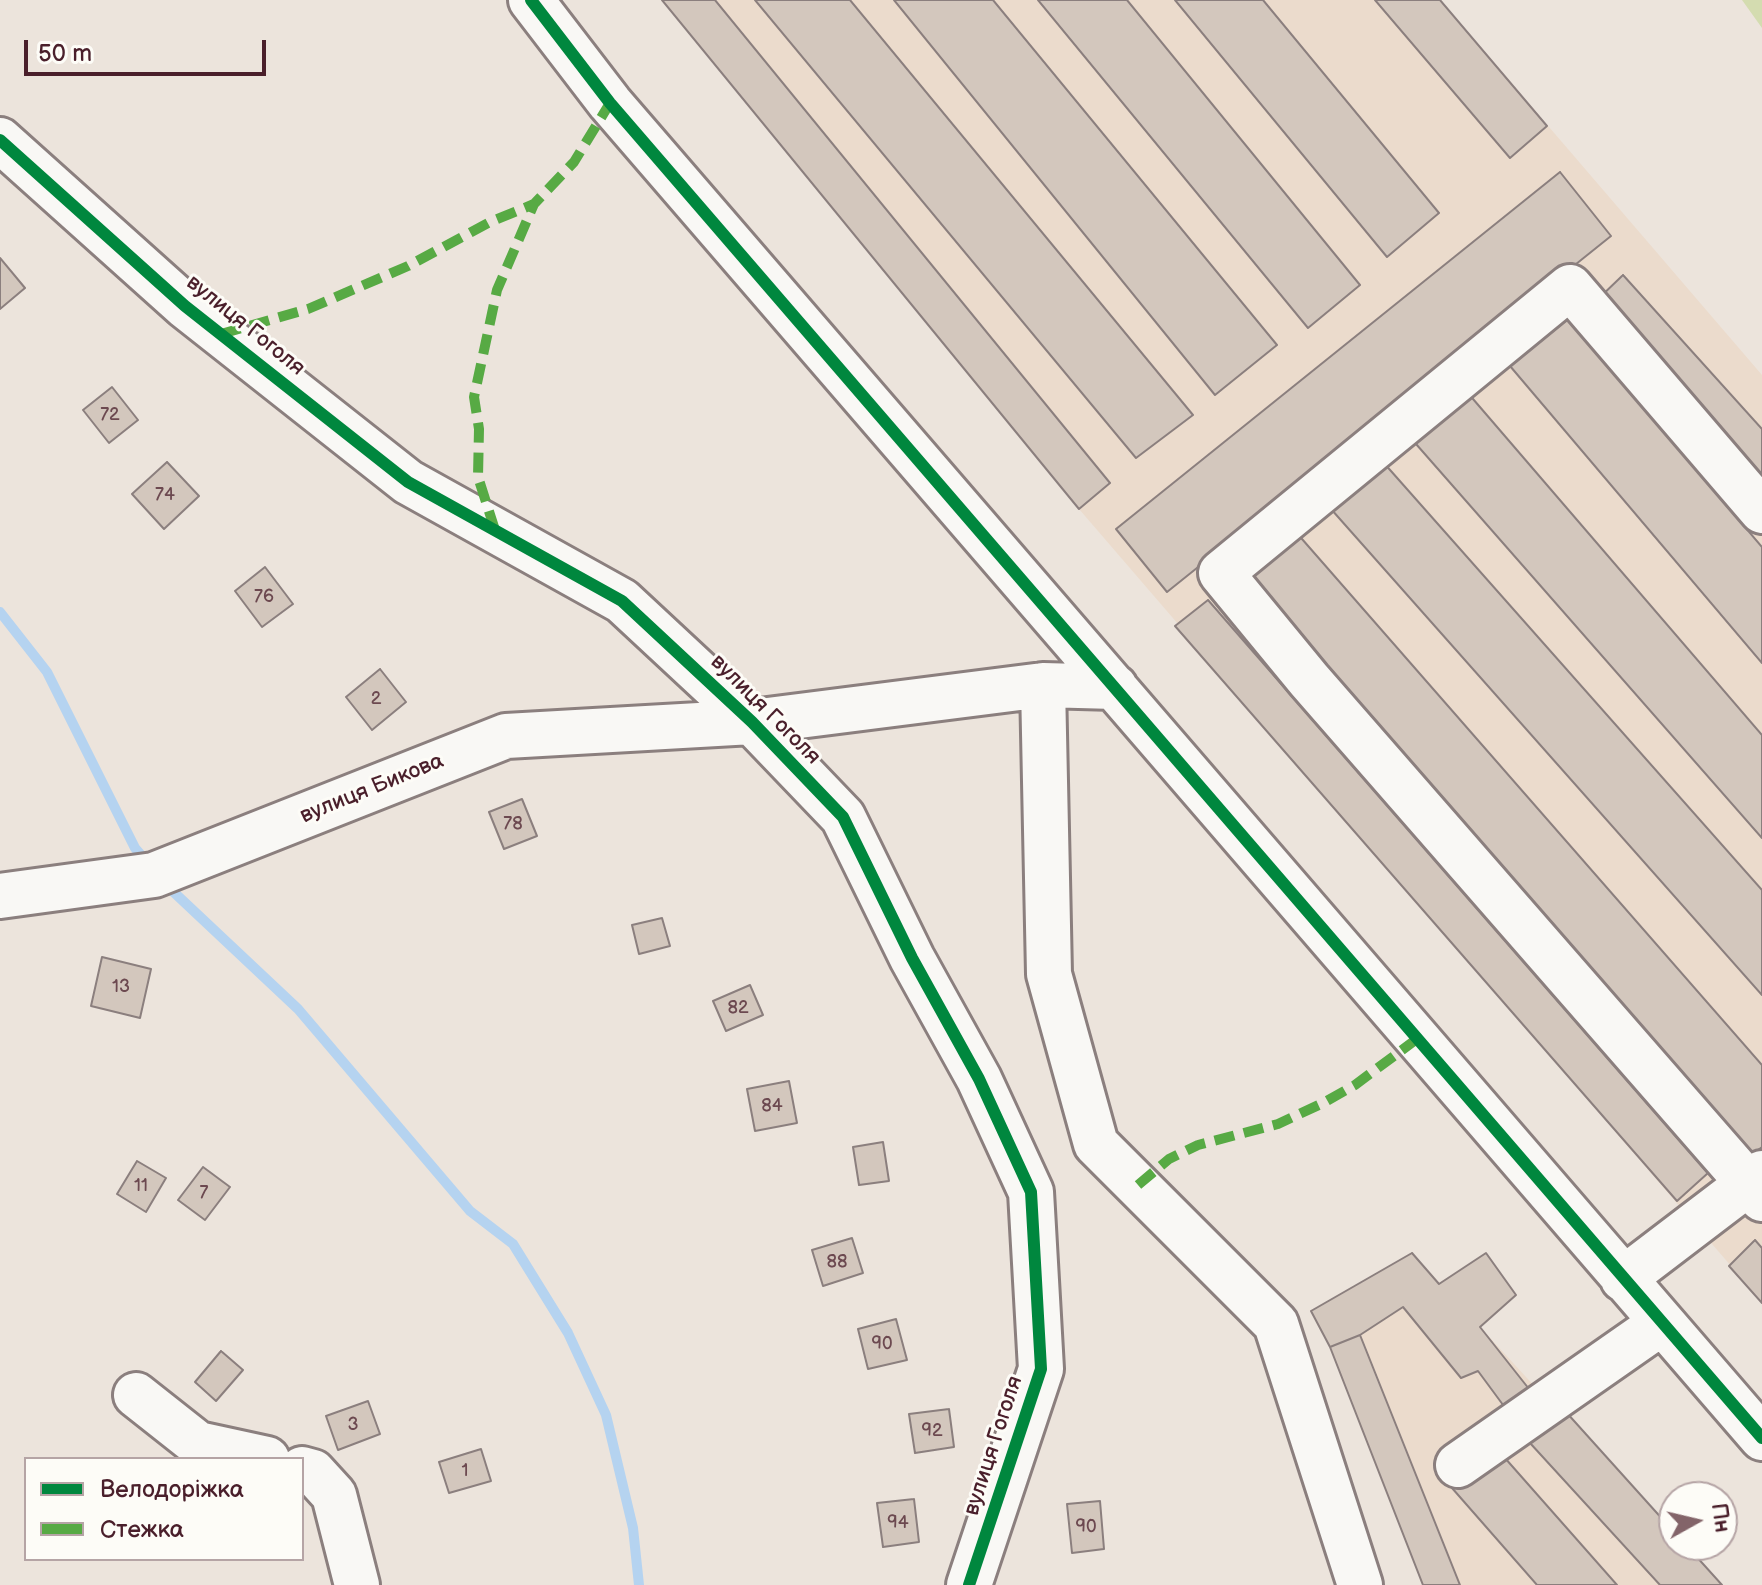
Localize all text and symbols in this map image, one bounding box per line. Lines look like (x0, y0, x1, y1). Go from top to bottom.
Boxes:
scale bar (28, 24, 270, 74)
text: 50 m (38, 39, 92, 68)
street label: вулиця Гоголя (180, 270, 310, 382)
house number: 72 (100, 404, 120, 426)
house number: 74 (155, 484, 175, 506)
house number: 76 (254, 586, 274, 608)
street label: вулиця Гоголя (704, 649, 826, 771)
house number: 2 (371, 688, 381, 710)
street label: вулиця Бикова (296, 748, 448, 830)
house number: 78 (503, 813, 523, 835)
house number: 13 (112, 976, 130, 998)
house number: 82 (727, 997, 749, 1019)
house number: 84 (761, 1095, 783, 1117)
house number: 11 (134, 1175, 148, 1197)
house number: 7 (200, 1182, 208, 1204)
house number: 88 (827, 1251, 847, 1273)
house number: 90 (872, 1333, 892, 1355)
street label: вулиця Гоголя (959, 1373, 1029, 1519)
house number: 3 (347, 1414, 359, 1436)
house number: 92 (921, 1420, 943, 1442)
legend (24, 1457, 304, 1561)
house number: 1 (462, 1460, 468, 1482)
text: Велодоріжка (100, 1475, 244, 1504)
north arrow (1658, 1481, 1738, 1561)
text: Пн (1705, 1501, 1736, 1534)
house number: 94 (887, 1512, 909, 1534)
text: Стежка (100, 1515, 184, 1544)
house number: 90 (1076, 1516, 1096, 1538)

